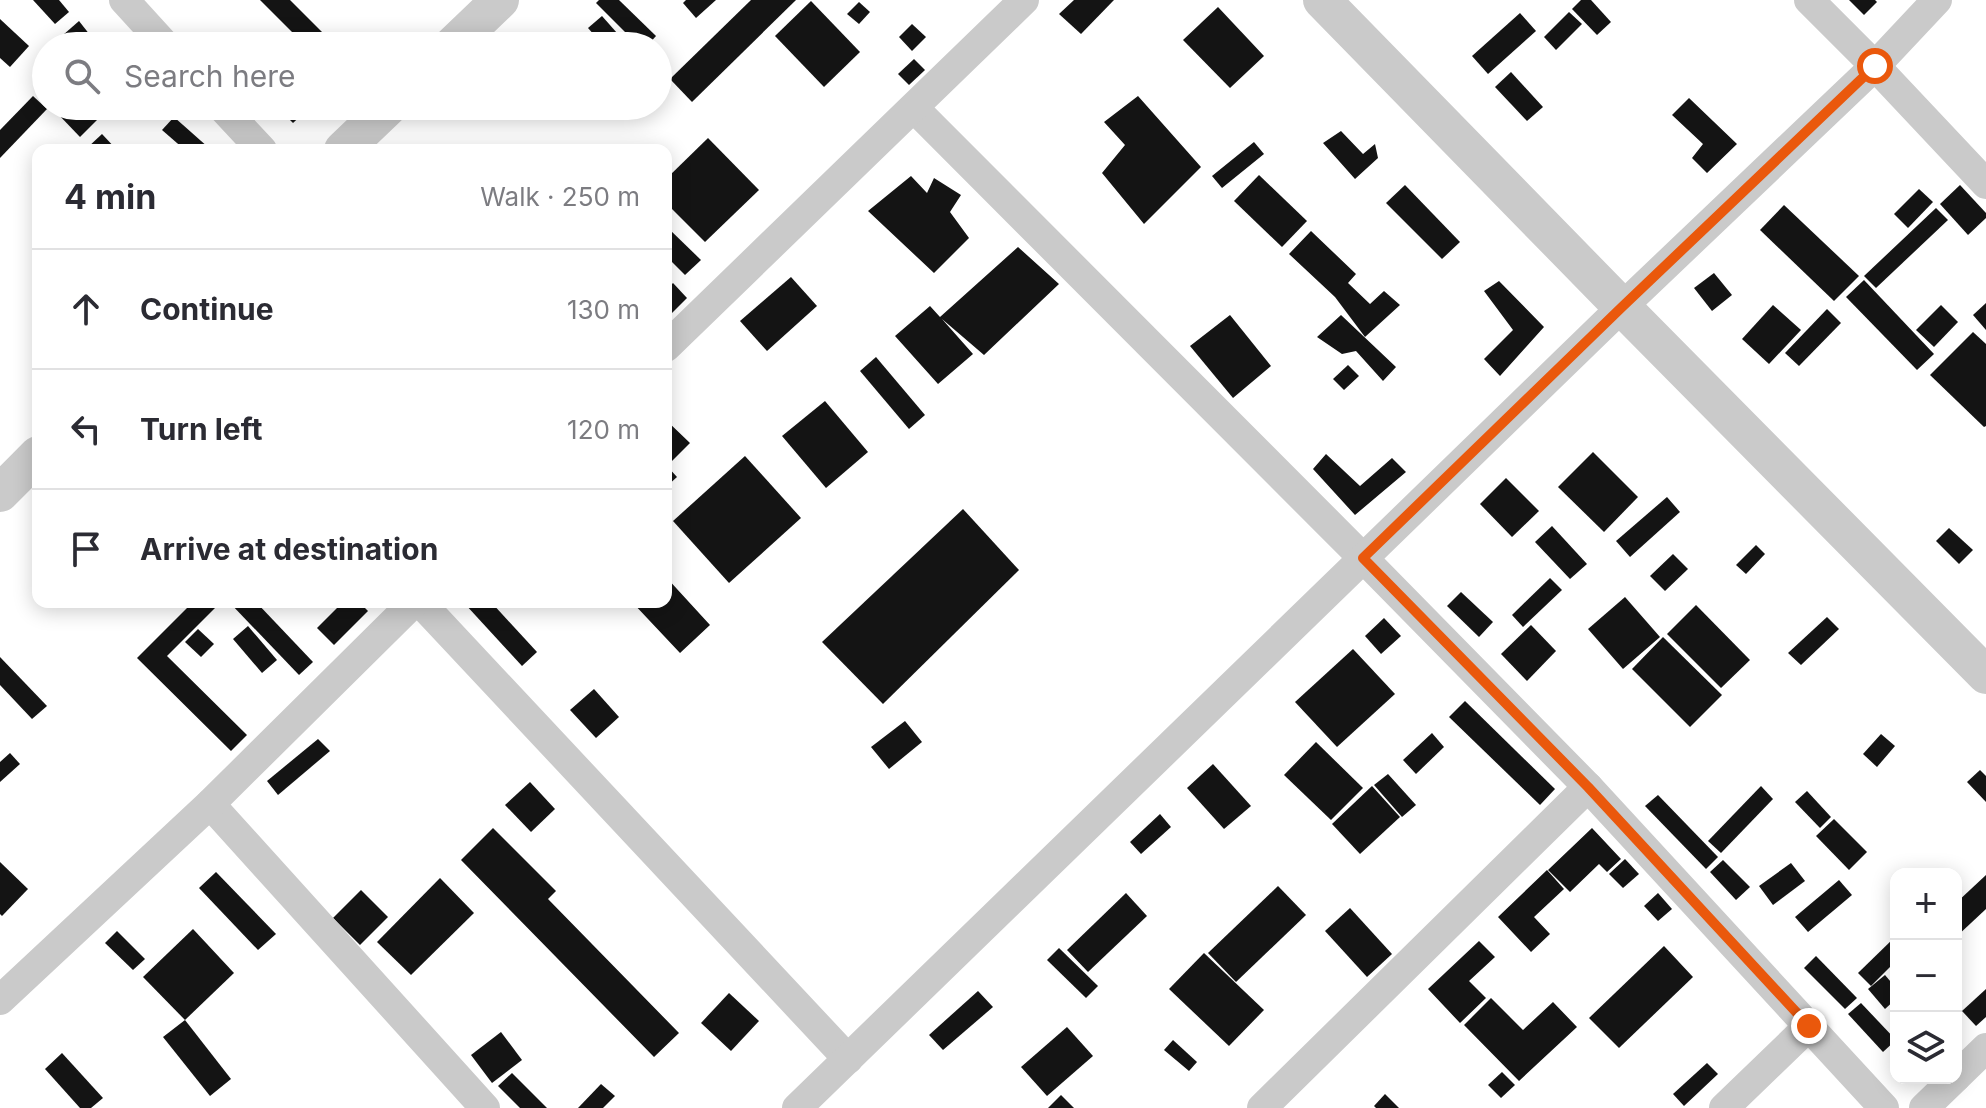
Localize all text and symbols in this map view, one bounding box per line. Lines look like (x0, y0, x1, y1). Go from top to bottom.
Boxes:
search box (32, 32, 672, 120)
route start (1857, 48, 1893, 84)
icon: search (60, 54, 104, 98)
text: Search here (124, 58, 296, 94)
text: 4 min (64, 176, 156, 217)
text: Walk · 250 m (480, 181, 640, 212)
icon: ahead (64, 287, 108, 331)
text: Continue (140, 291, 274, 327)
text: 130 m (567, 294, 640, 325)
icon: left (64, 407, 108, 451)
text: Turn left (140, 411, 262, 447)
text: 120 m (567, 414, 640, 445)
icon: arrive (64, 527, 108, 571)
text: Arrive at destination (140, 531, 438, 567)
map controls (1890, 868, 1962, 1084)
button: + (1890, 868, 1962, 940)
button: − (1890, 940, 1962, 1012)
route end (1791, 1008, 1827, 1044)
button: layers (1890, 1012, 1962, 1084)

